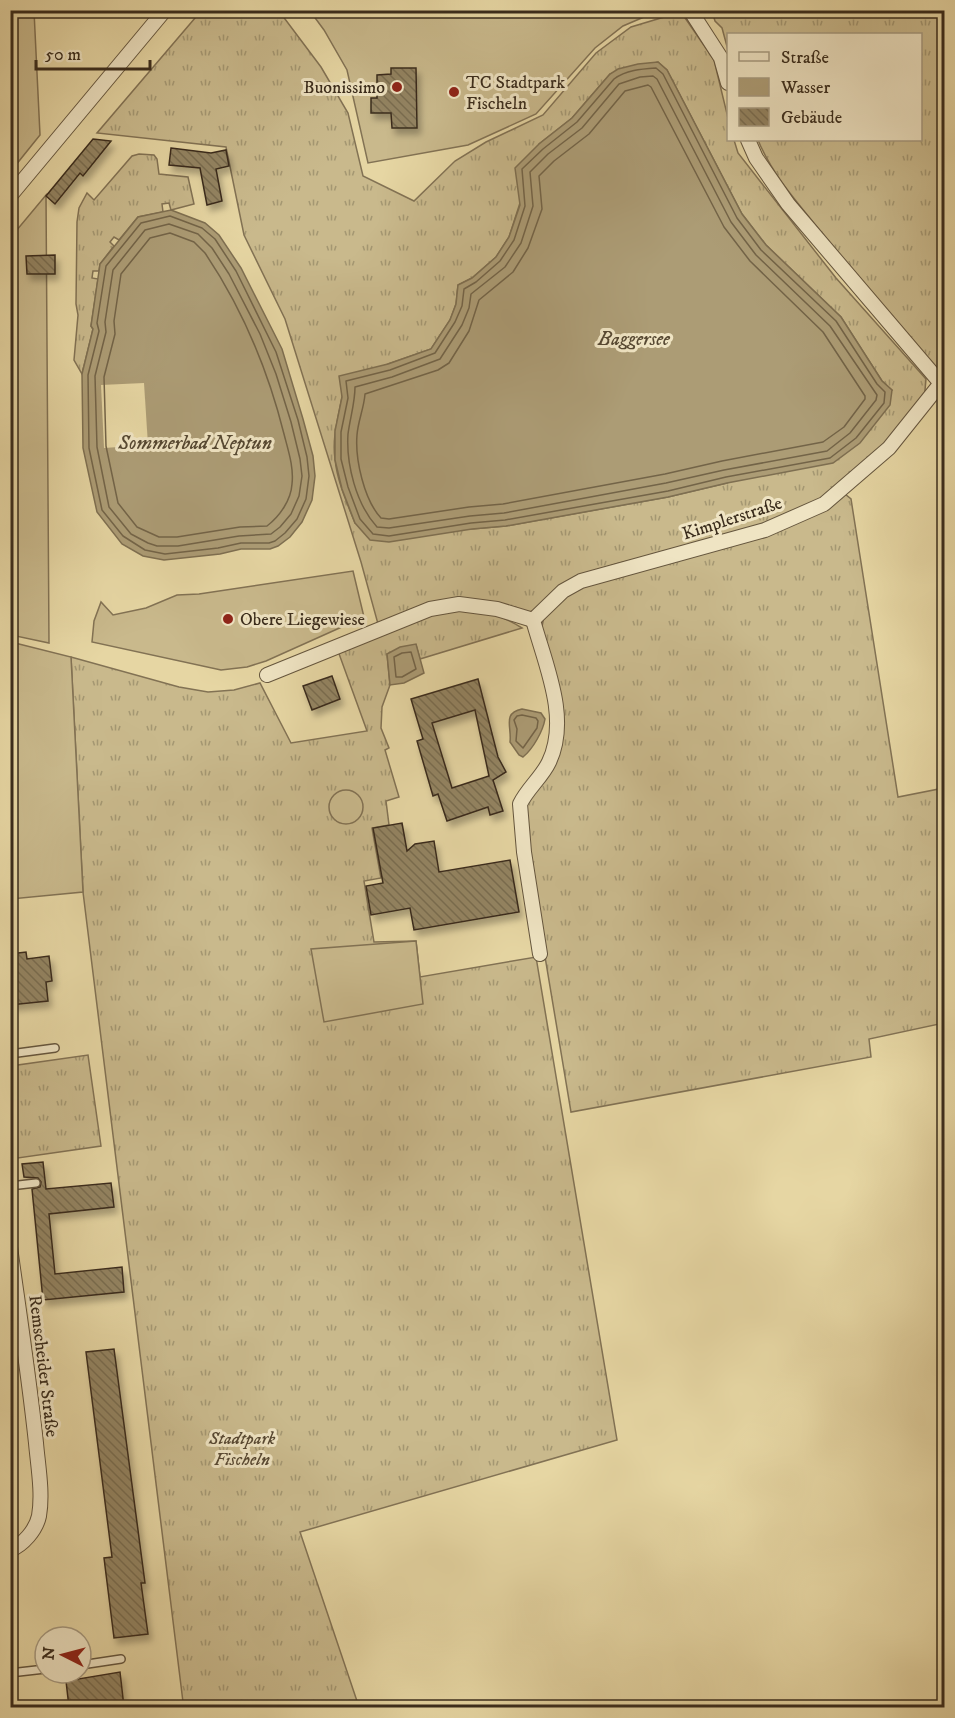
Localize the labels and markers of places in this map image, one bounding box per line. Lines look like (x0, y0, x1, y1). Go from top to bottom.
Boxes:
place label: TC Stadtpark Fischeln (466, 72, 565, 115)
place label: Buonissimo (303, 77, 385, 99)
marker: Buonissimo (390, 80, 404, 94)
marker: TC Stadtpark Fischeln (447, 85, 461, 99)
place label: Obere Liegewiese (240, 609, 365, 631)
marker: Obere Liegewiese (221, 612, 235, 626)

